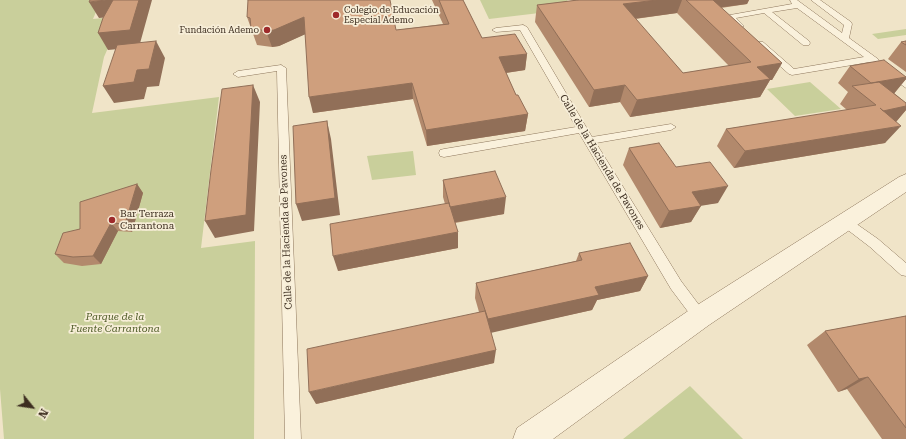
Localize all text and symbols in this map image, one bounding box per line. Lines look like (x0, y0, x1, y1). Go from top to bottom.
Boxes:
place label: Colegio de Educación Especial Ademo (344, 5, 439, 26)
marker: Colegio de Educación Especial Ademo (331, 10, 341, 20)
place label: Fundación Ademo (179, 25, 259, 35)
marker: Fundación Ademo (262, 25, 272, 35)
street label: Calle de la Hacienda de Pavones (557, 92, 647, 232)
street label: Calle de la Hacienda de Pavones (277, 154, 295, 310)
place label: Bar Terraza Carrantona (120, 208, 174, 232)
marker: Bar Terraza Carrantona (107, 215, 117, 225)
park label: Parque de la Fuente Carrantona (70, 311, 160, 334)
north arrow (12, 387, 52, 427)
text: N (35, 406, 51, 420)

